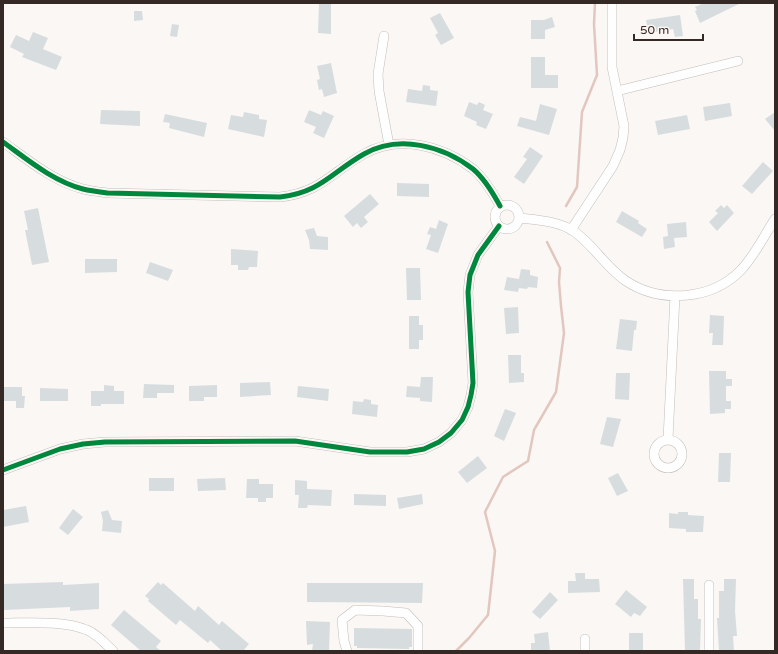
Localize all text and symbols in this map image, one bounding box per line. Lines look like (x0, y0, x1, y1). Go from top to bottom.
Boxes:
scale bar (634, 16, 703, 42)
text: 50 m (640, 23, 669, 37)

